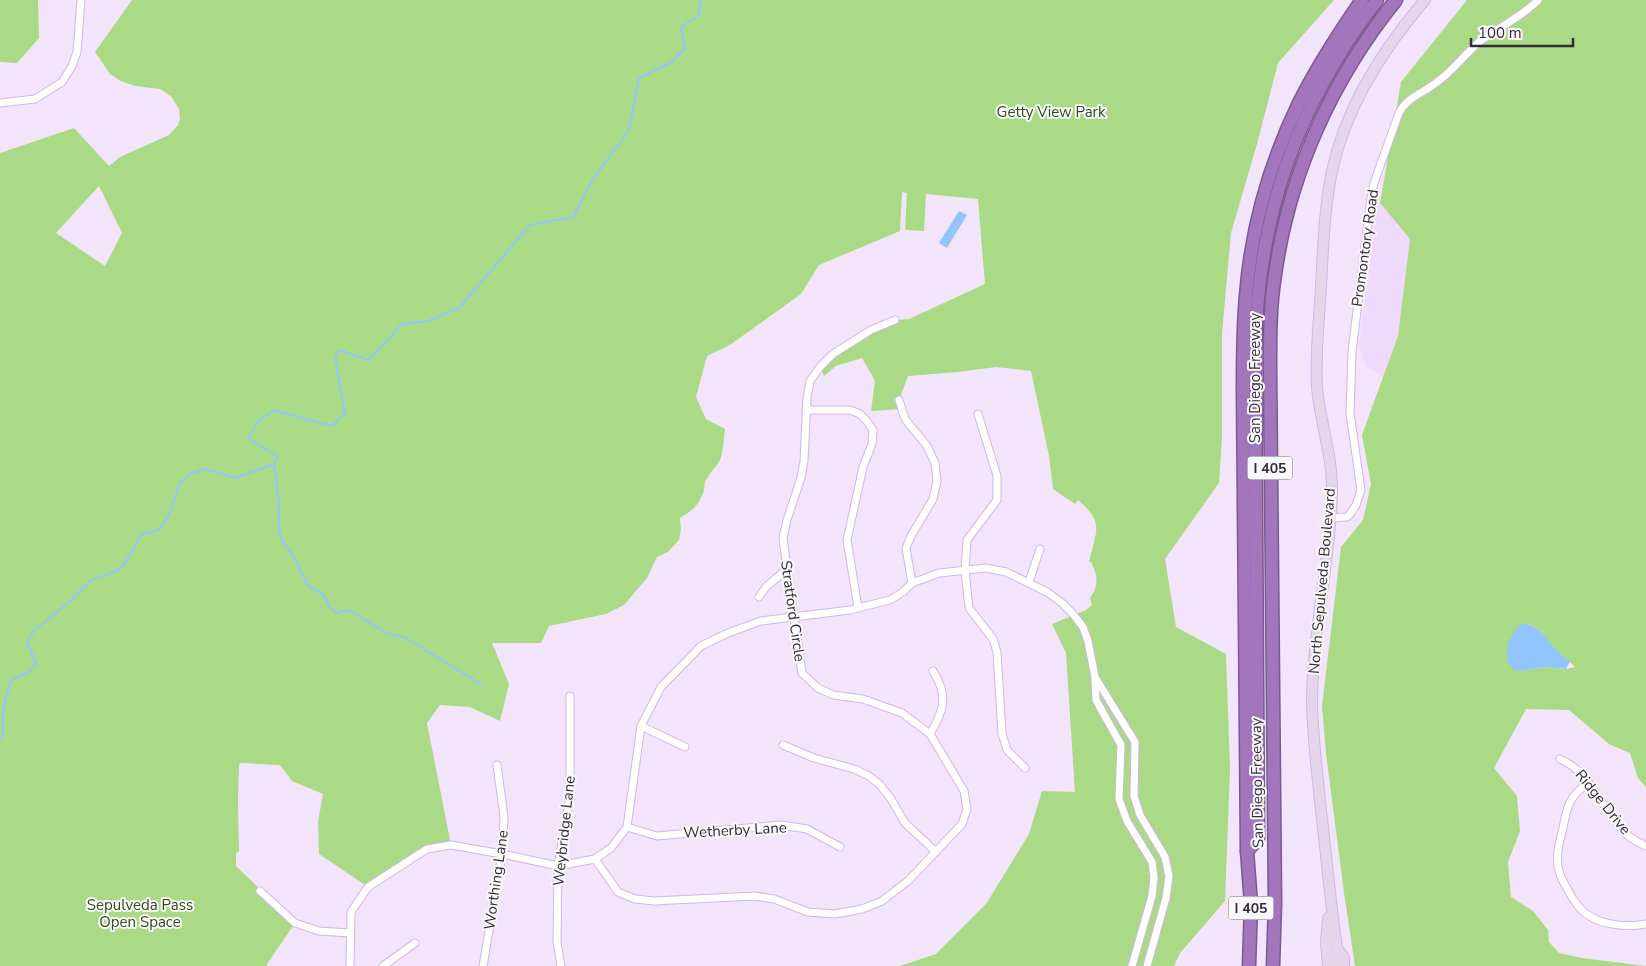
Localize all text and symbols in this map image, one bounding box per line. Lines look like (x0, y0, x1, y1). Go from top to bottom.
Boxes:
scale bar (1471, 15, 1574, 47)
text: 100 m (1478, 23, 1522, 43)
park label: Getty View Park (997, 102, 1106, 122)
street label: Promontory Road (1347, 188, 1383, 308)
street label: San Diego Freeway (1245, 313, 1265, 443)
road number: I 405 (1248, 456, 1292, 479)
street label: North Sepulveda Boulevard (1304, 487, 1340, 675)
street label: Stratford Circle (776, 559, 810, 663)
street label: San Diego Freeway (1246, 717, 1268, 848)
street label: Ridge Drive (1571, 765, 1635, 839)
street label: Weybridge Lane (548, 775, 580, 887)
street label: Wetherby Lane (683, 817, 787, 843)
street label: Worthing Lane (479, 829, 513, 931)
park label: Sepulveda Pass Open Space (87, 895, 193, 932)
road number: I 405 (1228, 896, 1274, 920)

